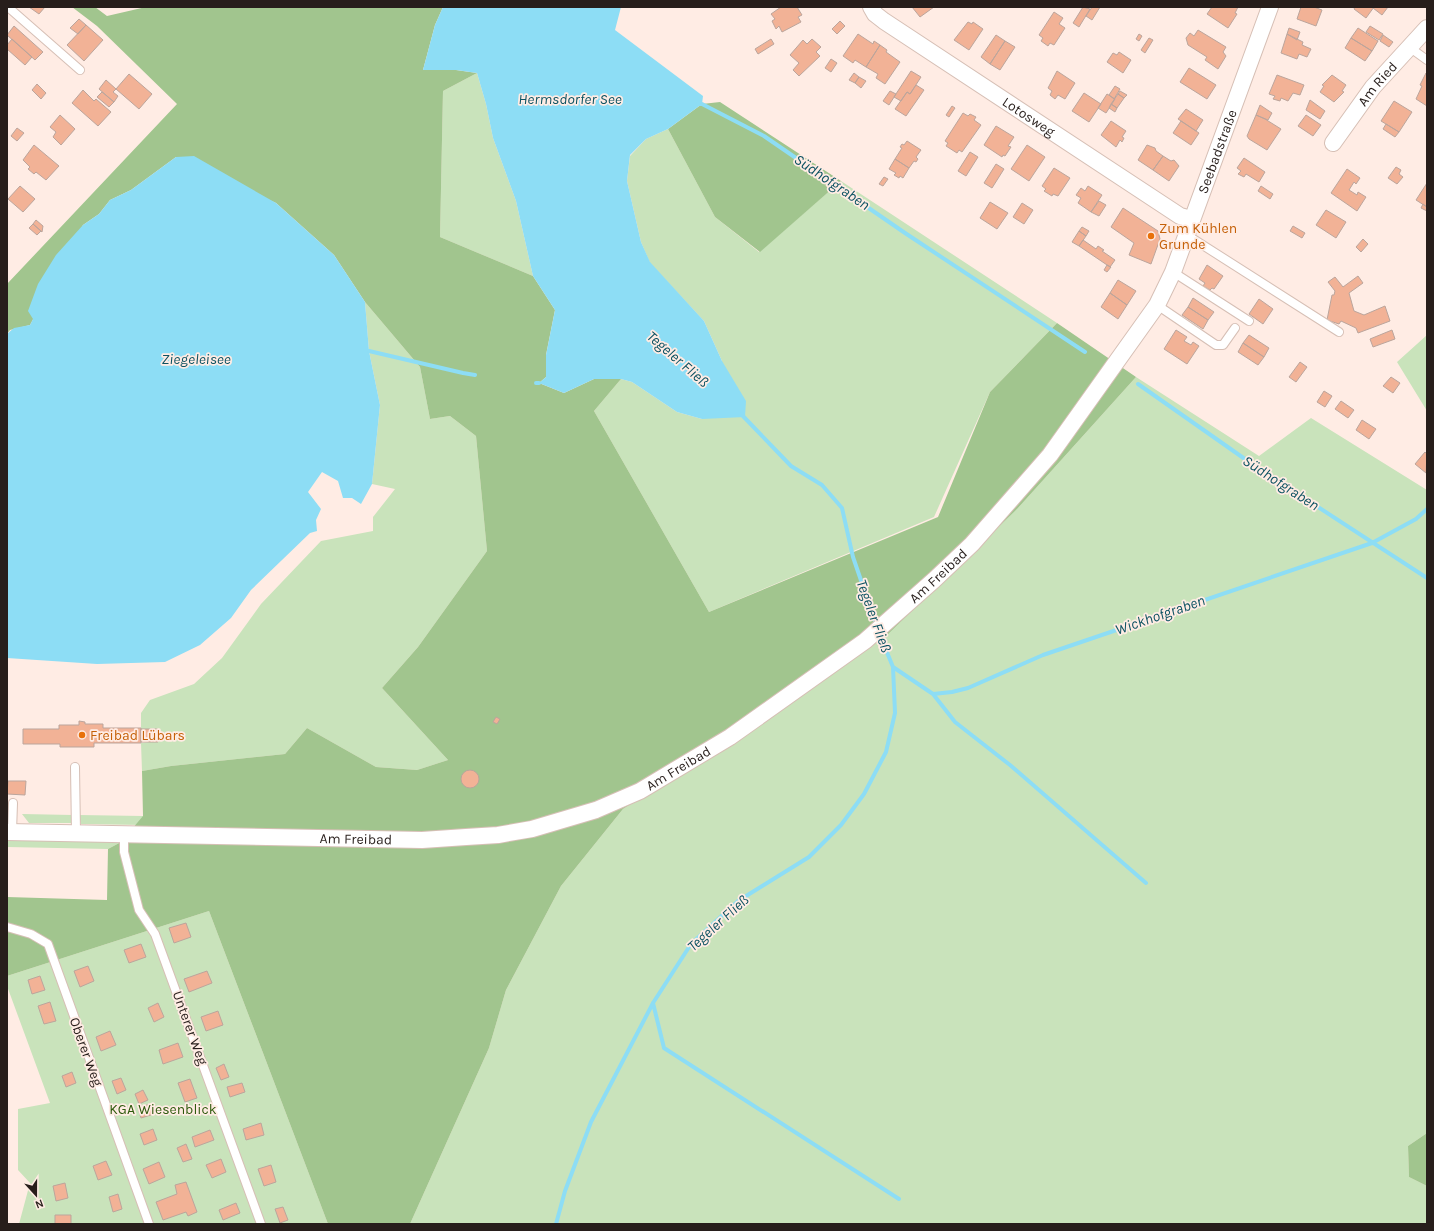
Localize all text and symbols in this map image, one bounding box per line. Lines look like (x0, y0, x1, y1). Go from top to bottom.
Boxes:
street label: Am Ried (1354, 58, 1401, 109)
water label: Hermsdorfer See (518, 90, 622, 108)
street label: Lotosweg (999, 93, 1059, 140)
street label: Seebadstraße (1194, 107, 1240, 196)
water label: Südhofgraben (791, 150, 873, 214)
place label: Zum Kühlen Grunde (1159, 220, 1237, 253)
marker: Zum Kühlen Grunde (1146, 231, 1156, 241)
water label: Tegeler Fließ (643, 327, 713, 391)
water label: Ziegeleisee (161, 350, 231, 368)
water label: Südhofgraben (1239, 452, 1323, 514)
street label: Am Freibad (906, 545, 970, 607)
water label: Tegeler Fließ (852, 577, 896, 655)
water label: Wickhofgraben (1113, 591, 1207, 639)
place label: Freibad Lübars (90, 727, 185, 744)
marker: Freibad Lübars (77, 730, 87, 740)
street label: Am Freibad (643, 742, 714, 794)
street label: Am Freibad (319, 830, 392, 848)
water label: Tegeler Fließ (684, 891, 752, 955)
street label: Unterer Weg (169, 989, 211, 1068)
street label: Oberer Weg (66, 1015, 106, 1089)
park label: KGA Wiesenblick (109, 1101, 217, 1118)
north arrow (16, 1175, 56, 1215)
text: N (33, 1196, 45, 1211)

